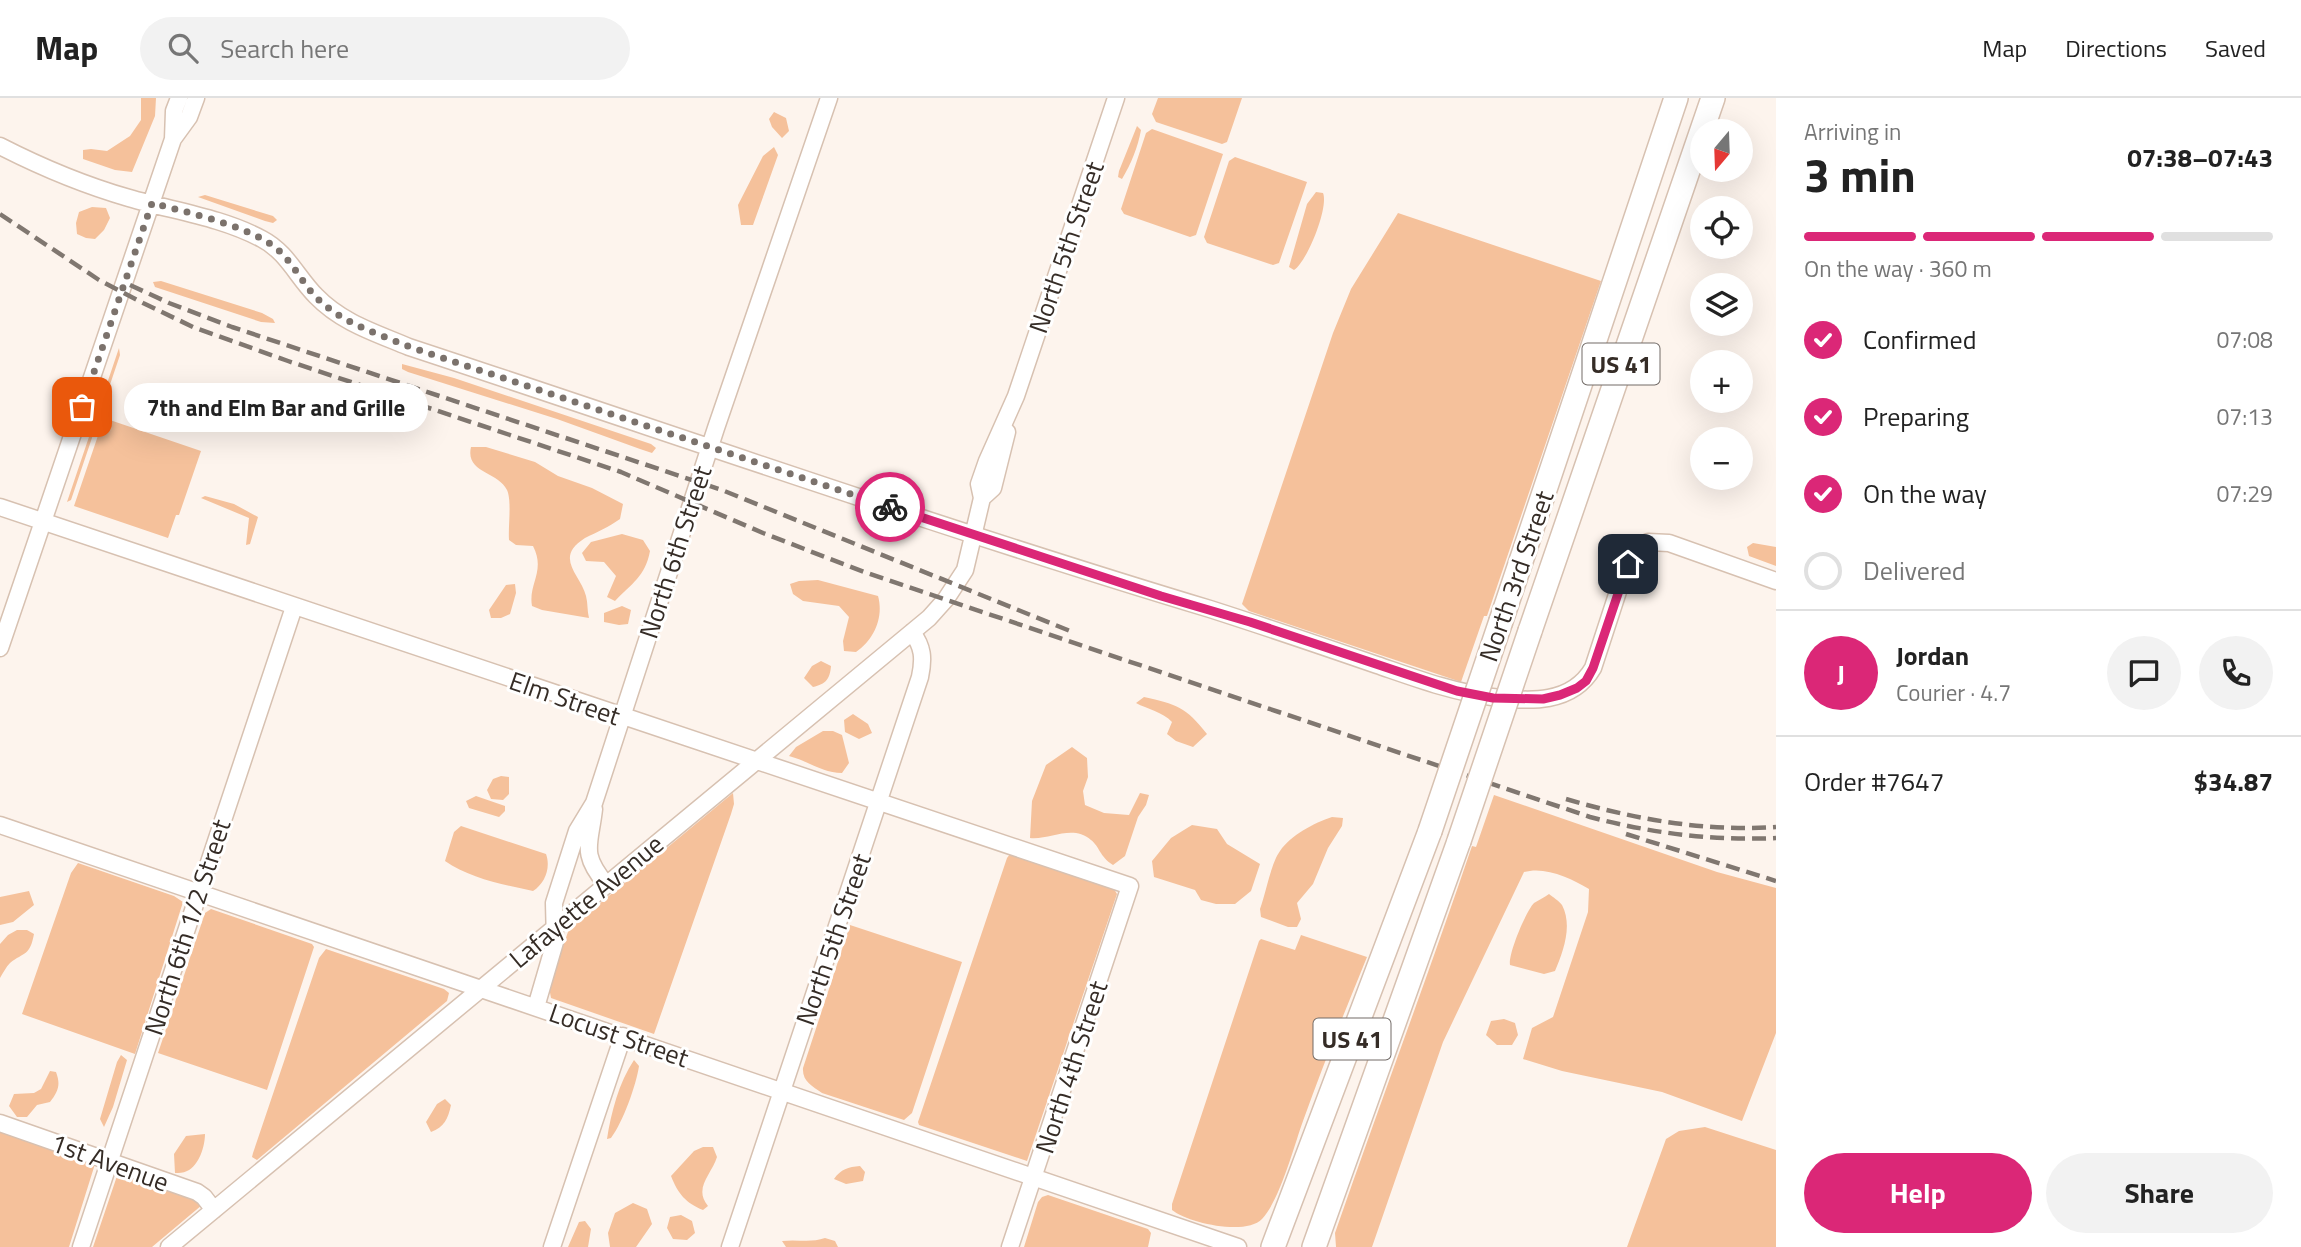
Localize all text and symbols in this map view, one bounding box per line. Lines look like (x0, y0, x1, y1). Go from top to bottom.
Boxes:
search box (140, 17, 630, 80)
text: Map (35, 23, 98, 73)
icon: search (164, 29, 202, 67)
text: Search here (220, 29, 349, 68)
text: Map (1982, 30, 2027, 66)
text: Directions (2065, 30, 2167, 66)
text: Saved (2205, 30, 2266, 66)
text: Arriving in (1804, 114, 1901, 149)
north arrow (1690, 119, 1754, 182)
map controls (1690, 119, 1753, 490)
text: 07:38–07:43 (2127, 138, 2273, 177)
text: 3 min (1804, 140, 1916, 210)
street label: North 5th Street (1018, 156, 1114, 338)
button: locate (1690, 196, 1753, 259)
text: On the way · 360 m (1804, 251, 1992, 286)
button: layers (1690, 273, 1753, 336)
text: Confirmed (1863, 320, 1977, 359)
icon: check (1804, 321, 1842, 359)
text: 07:08 (2216, 322, 2273, 357)
road number: US 41 (1582, 344, 1660, 384)
button: + (1690, 350, 1753, 413)
pin (52, 377, 112, 437)
callout: 7th and Elm Bar and Grille (124, 382, 428, 432)
icon: bag (63, 388, 101, 426)
text: 7th and Elm Bar and Grille (147, 390, 405, 425)
text: Preparing (1863, 397, 1969, 436)
icon: check (1804, 398, 1842, 436)
text: 07:13 (2216, 399, 2273, 434)
button: − (1690, 427, 1753, 490)
street label: North 6th Street (629, 461, 721, 643)
courier (855, 472, 925, 542)
text: On the way (1863, 474, 1987, 513)
icon: check (1804, 475, 1842, 513)
text: 07:29 (2216, 476, 2273, 511)
street label: North 3rd Street (1468, 485, 1564, 667)
icon: bike (871, 488, 909, 526)
pin (1598, 534, 1658, 594)
icon: home (1609, 545, 1647, 583)
text: Delivered (1863, 551, 1966, 590)
text: Jordan (1896, 636, 1969, 675)
button: chat (2107, 636, 2181, 710)
button: phone (2199, 636, 2273, 710)
text: J (1837, 654, 1845, 693)
street label: Elm Street (504, 661, 626, 735)
text: Courier · 4.7 (1896, 675, 2011, 710)
text: Order #7647 (1804, 762, 1944, 801)
text: $34.87 (2194, 762, 2273, 801)
street label: North 6th 1/2 Street (134, 814, 240, 1040)
street label: Lafayette Avenue (500, 825, 672, 977)
street label: North 5th Street (785, 848, 881, 1030)
street label: North 4th Street (1025, 976, 1117, 1158)
street label: Locust Street (544, 993, 694, 1077)
road number: US 41 (1314, 1018, 1390, 1059)
street label: 1st Avenue (46, 1123, 174, 1201)
button: Help (1804, 1153, 2032, 1233)
button: Share (2046, 1153, 2273, 1233)

